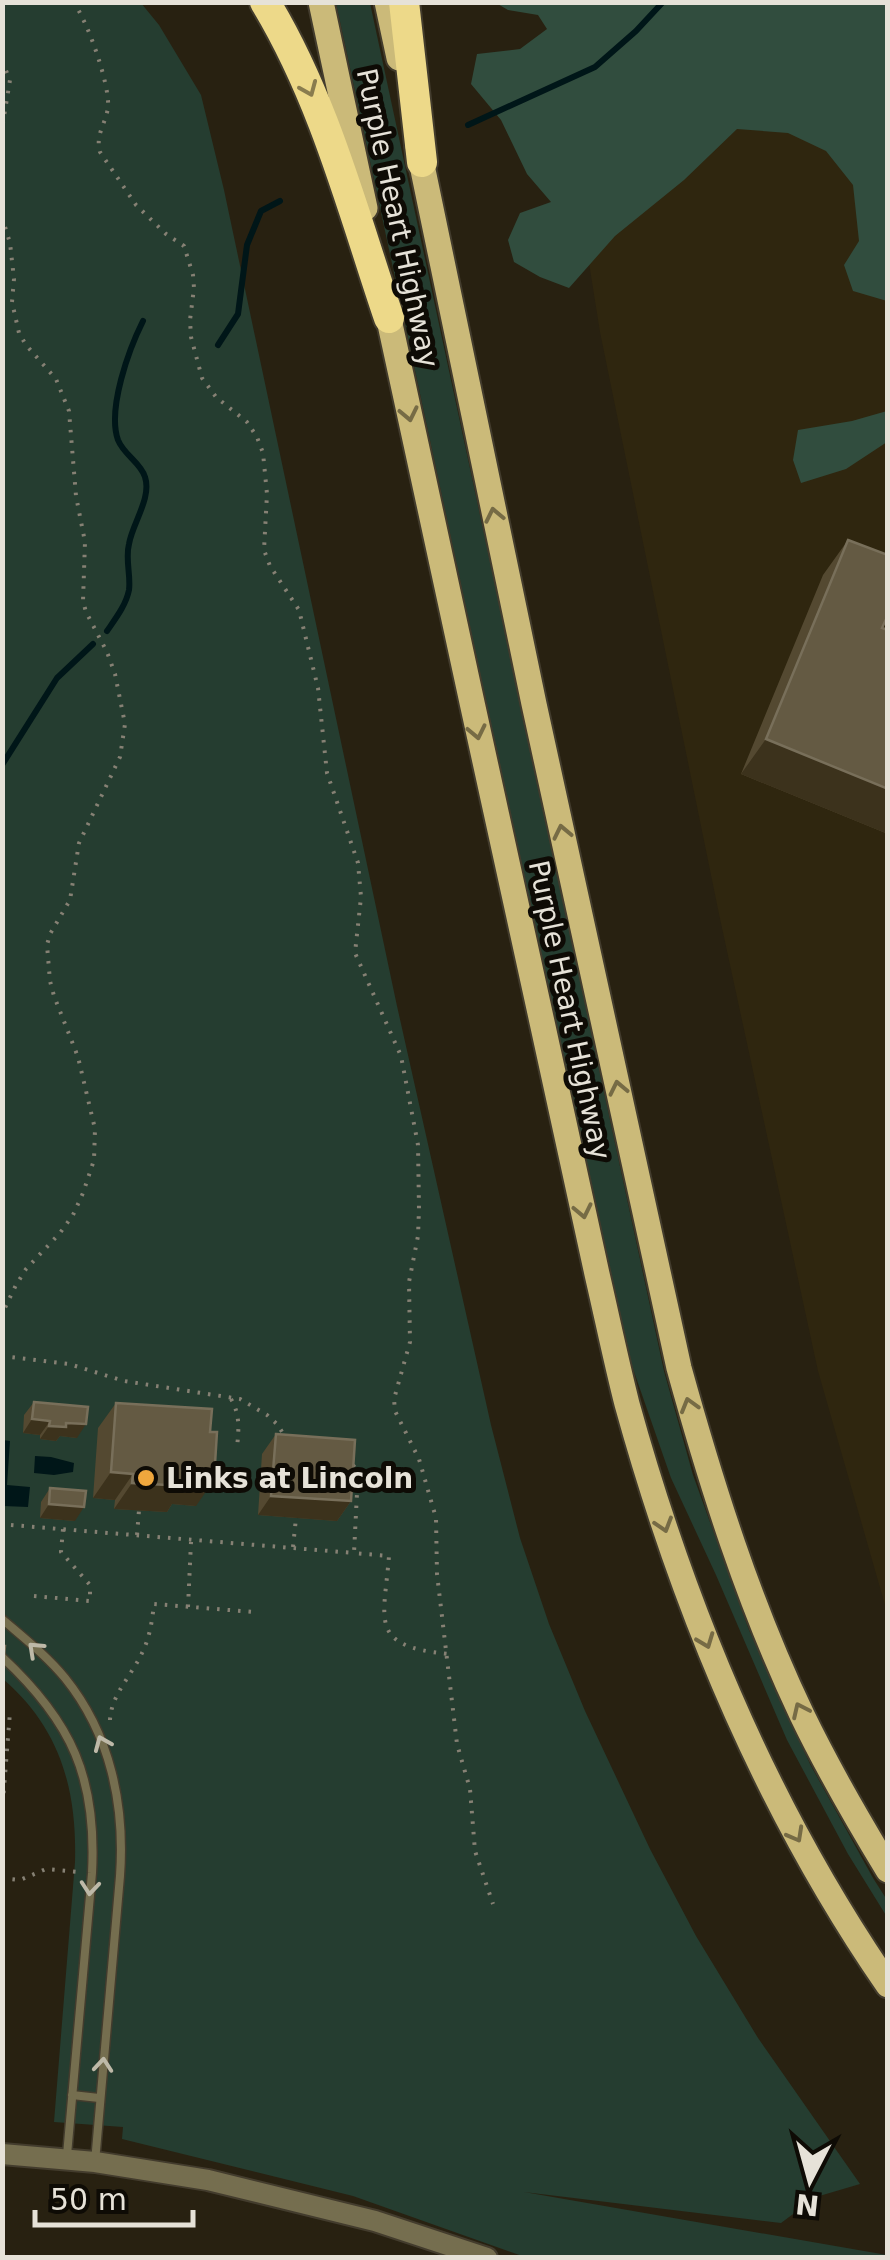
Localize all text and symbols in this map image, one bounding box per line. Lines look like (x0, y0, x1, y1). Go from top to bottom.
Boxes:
street label: Purple Heart Highway (350, 65, 445, 371)
one-way arrow (298, 80, 318, 97)
one-way arrow (398, 405, 419, 422)
one-way arrow (485, 506, 506, 523)
one-way arrow (465, 723, 486, 740)
one-way arrow (552, 824, 573, 841)
street label: Purple Heart Highway (522, 857, 617, 1163)
one-way arrow (608, 1080, 629, 1097)
one-way arrow (571, 1202, 592, 1219)
one-way arrow (680, 1397, 701, 1415)
place label: Links at Lincoln (166, 1462, 413, 1495)
marker: Links at Lincoln (135, 1467, 157, 1489)
one-way arrow (652, 1516, 673, 1533)
one-way arrow (694, 1631, 714, 1649)
one-way arrow (28, 1642, 47, 1660)
one-way arrow (793, 1703, 813, 1721)
one-way arrow (93, 1736, 113, 1753)
one-way arrow (784, 1824, 804, 1842)
one-way arrow (80, 1881, 102, 1897)
one-way arrow (91, 2056, 113, 2072)
north arrow (760, 2130, 860, 2230)
scale bar (35, 2165, 192, 2227)
text: 50 m (50, 2182, 127, 2217)
text: N (794, 2187, 821, 2222)

